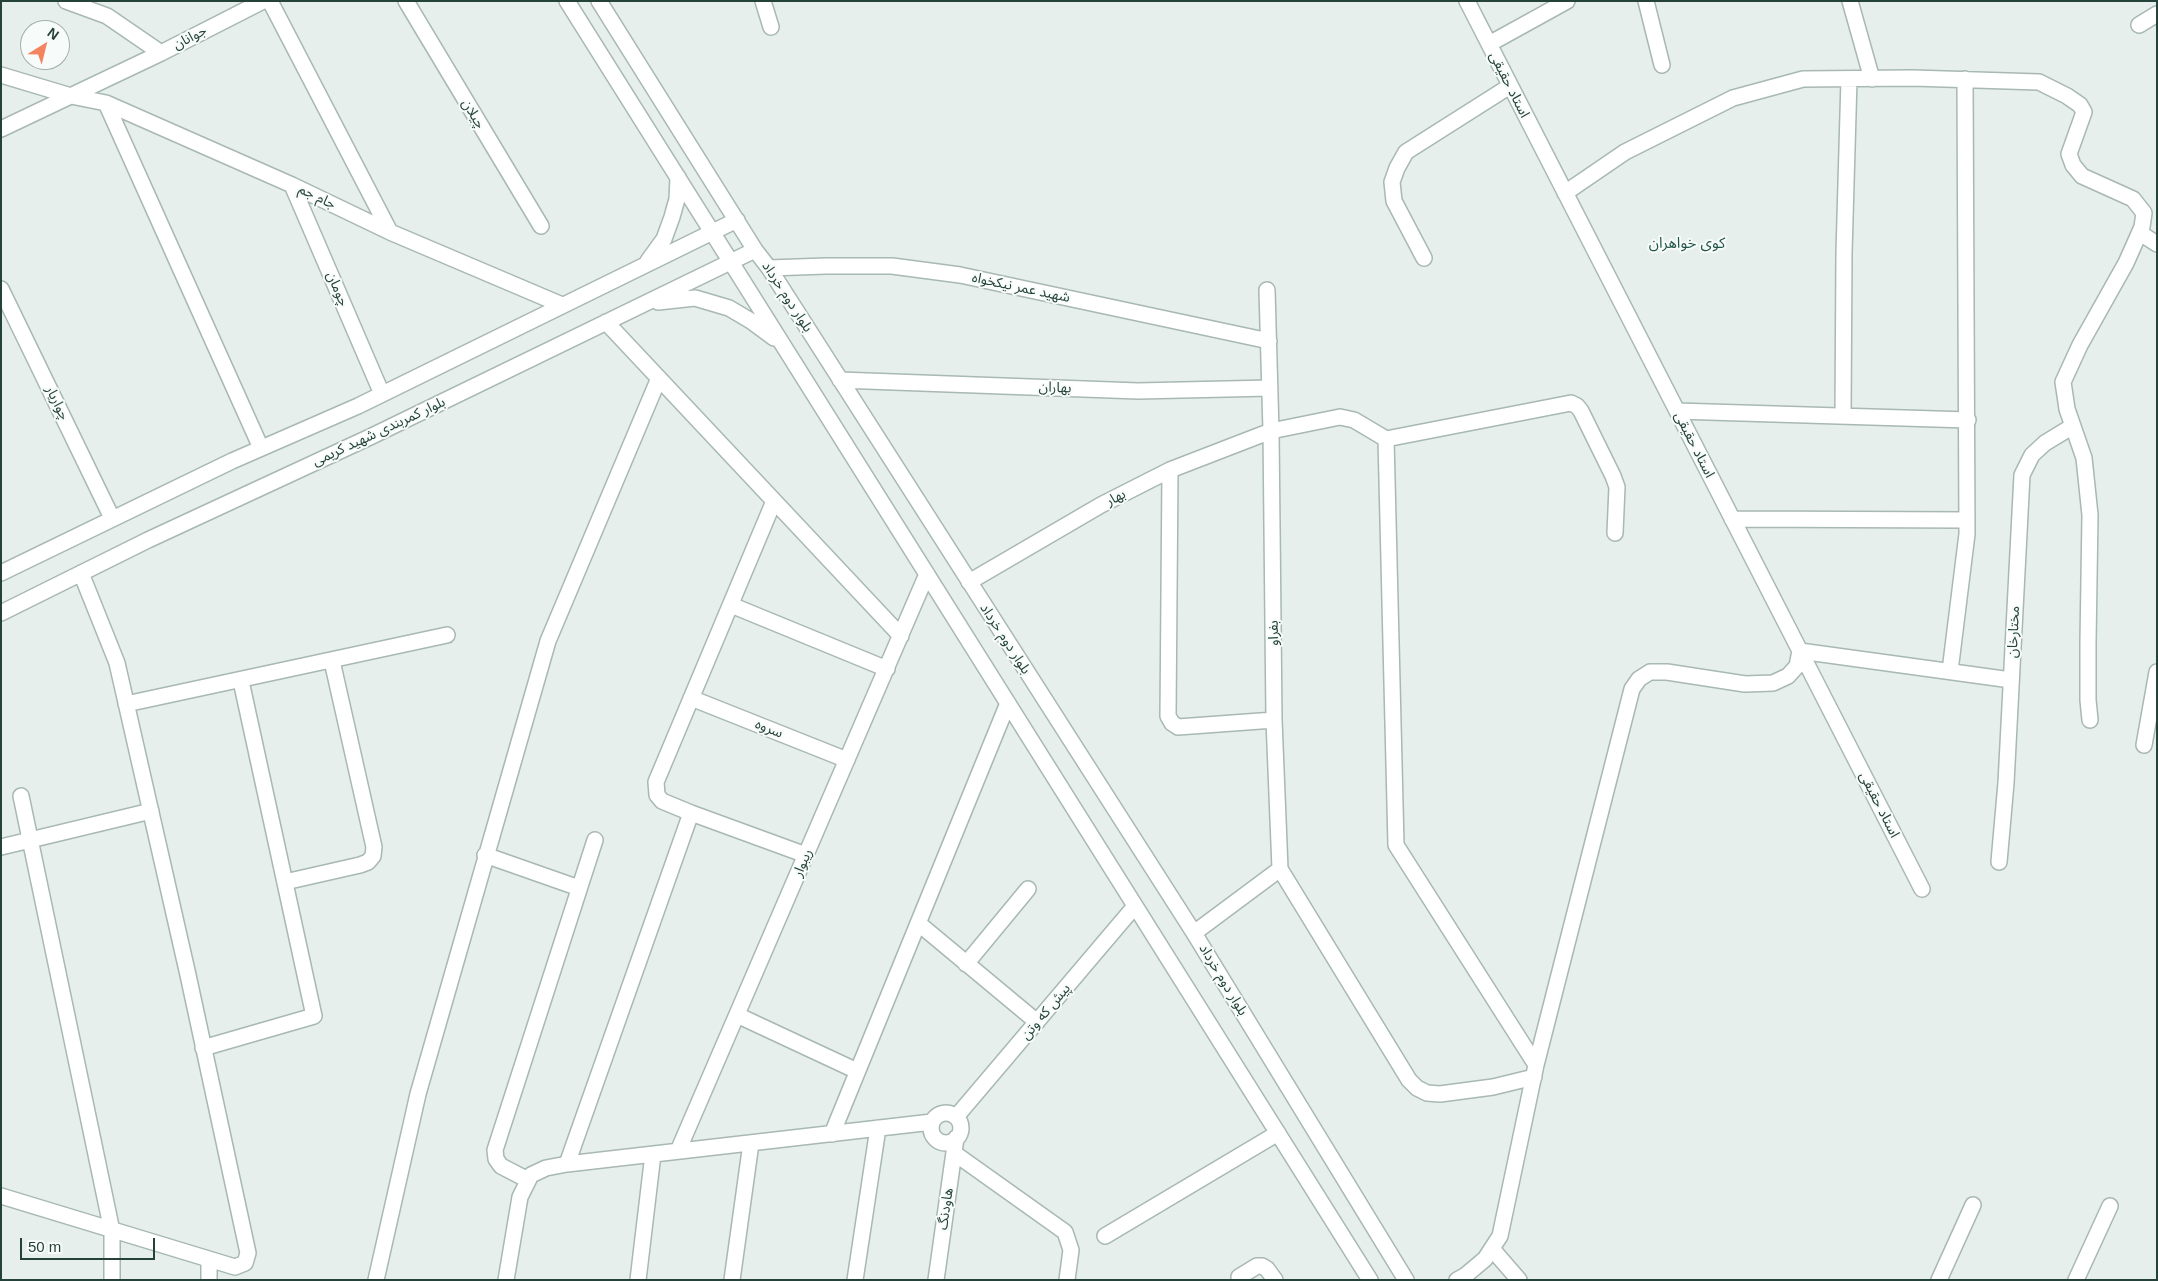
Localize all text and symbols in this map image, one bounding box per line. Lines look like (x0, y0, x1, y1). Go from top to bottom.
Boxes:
north arrow (20, 20, 70, 70)
street label: جوانان (170, 22, 210, 54)
text: N (44, 24, 62, 43)
street label: استاد حقیقی (1485, 49, 1533, 121)
street label: چیلان (458, 96, 488, 132)
street label: جام جم (296, 181, 338, 213)
district label: کوی خواهران (1649, 235, 1725, 253)
street label: بلوار دوم خرداد (758, 259, 816, 335)
street label: چومان (322, 269, 352, 309)
street label: شهید عمر نیکخواه (970, 269, 1072, 307)
street label: بهاران (1038, 379, 1072, 397)
street label: چواریار (41, 383, 73, 423)
street label: بلوار کمربندی شهید کریمی (310, 394, 448, 470)
street label: استاد حقیقی (1670, 409, 1718, 481)
street label: بهار (1103, 486, 1129, 510)
street label: بلوار دوم خرداد (976, 601, 1034, 677)
street label: مختارخان (2004, 606, 2024, 658)
street label: بفراو (1265, 620, 1283, 646)
street label: سروه (753, 716, 785, 742)
street label: استاد حقیقی (1855, 769, 1903, 841)
street label: ریبوار (790, 846, 816, 880)
street label: بلوار دوم خرداد (1195, 941, 1251, 1019)
street label: پیش که وتن (1018, 980, 1074, 1044)
street label: هاودنگ (935, 1187, 957, 1231)
scale bar (22, 1228, 158, 1260)
text: 50 m (28, 1238, 61, 1255)

